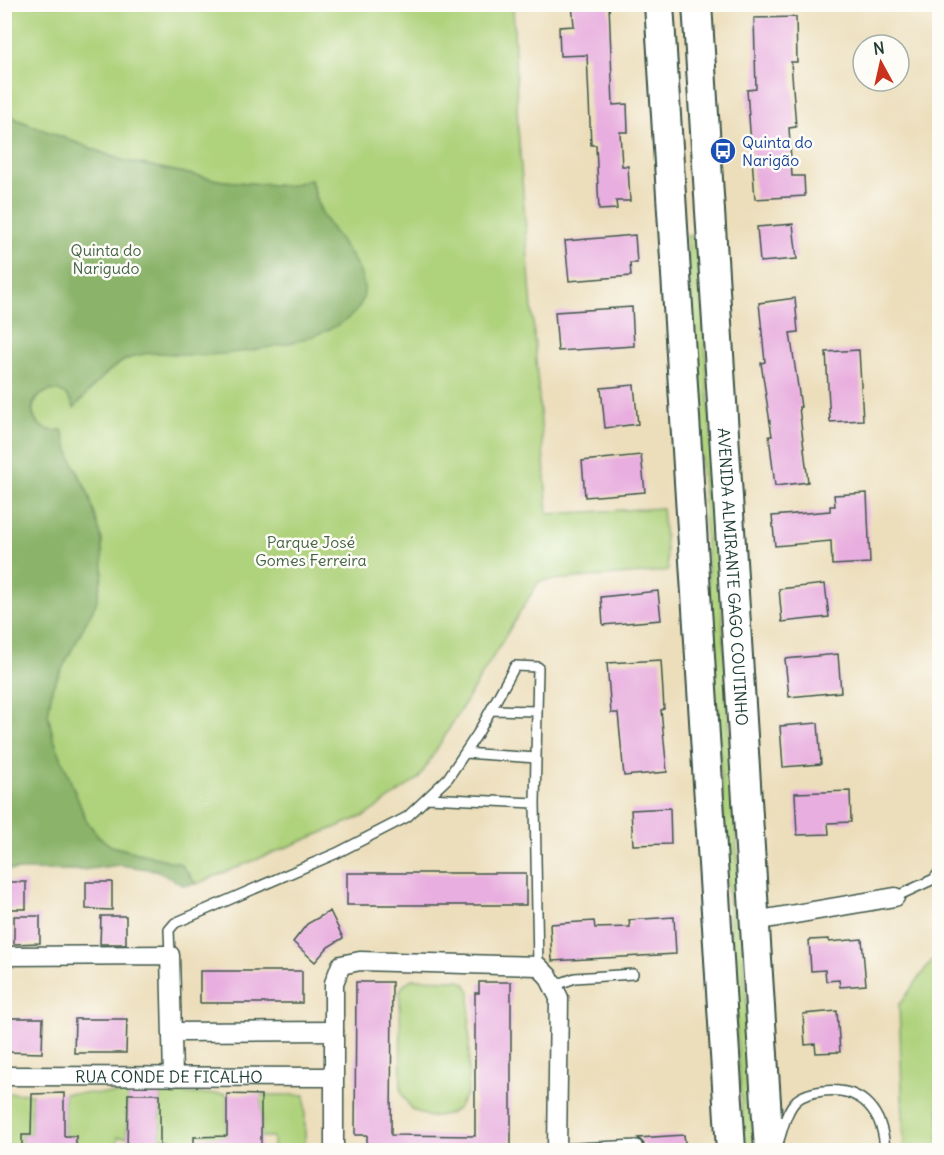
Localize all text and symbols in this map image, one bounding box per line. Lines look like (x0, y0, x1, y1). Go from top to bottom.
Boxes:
north arrow (851, 33, 911, 93)
text: N (872, 37, 886, 59)
place label: Quinta do Narigão (742, 132, 813, 170)
bus stop icon: Quinta do Narigão (708, 136, 738, 166)
park label: Quinta do Narigudo (71, 240, 141, 278)
street label: AVENIDA ALMIRANTE GAGO COUTINHO (714, 427, 752, 726)
park label: Parque José Gomes Ferreira (255, 532, 367, 570)
street label: RUA CONDE DE FICALHO (75, 1066, 263, 1087)

